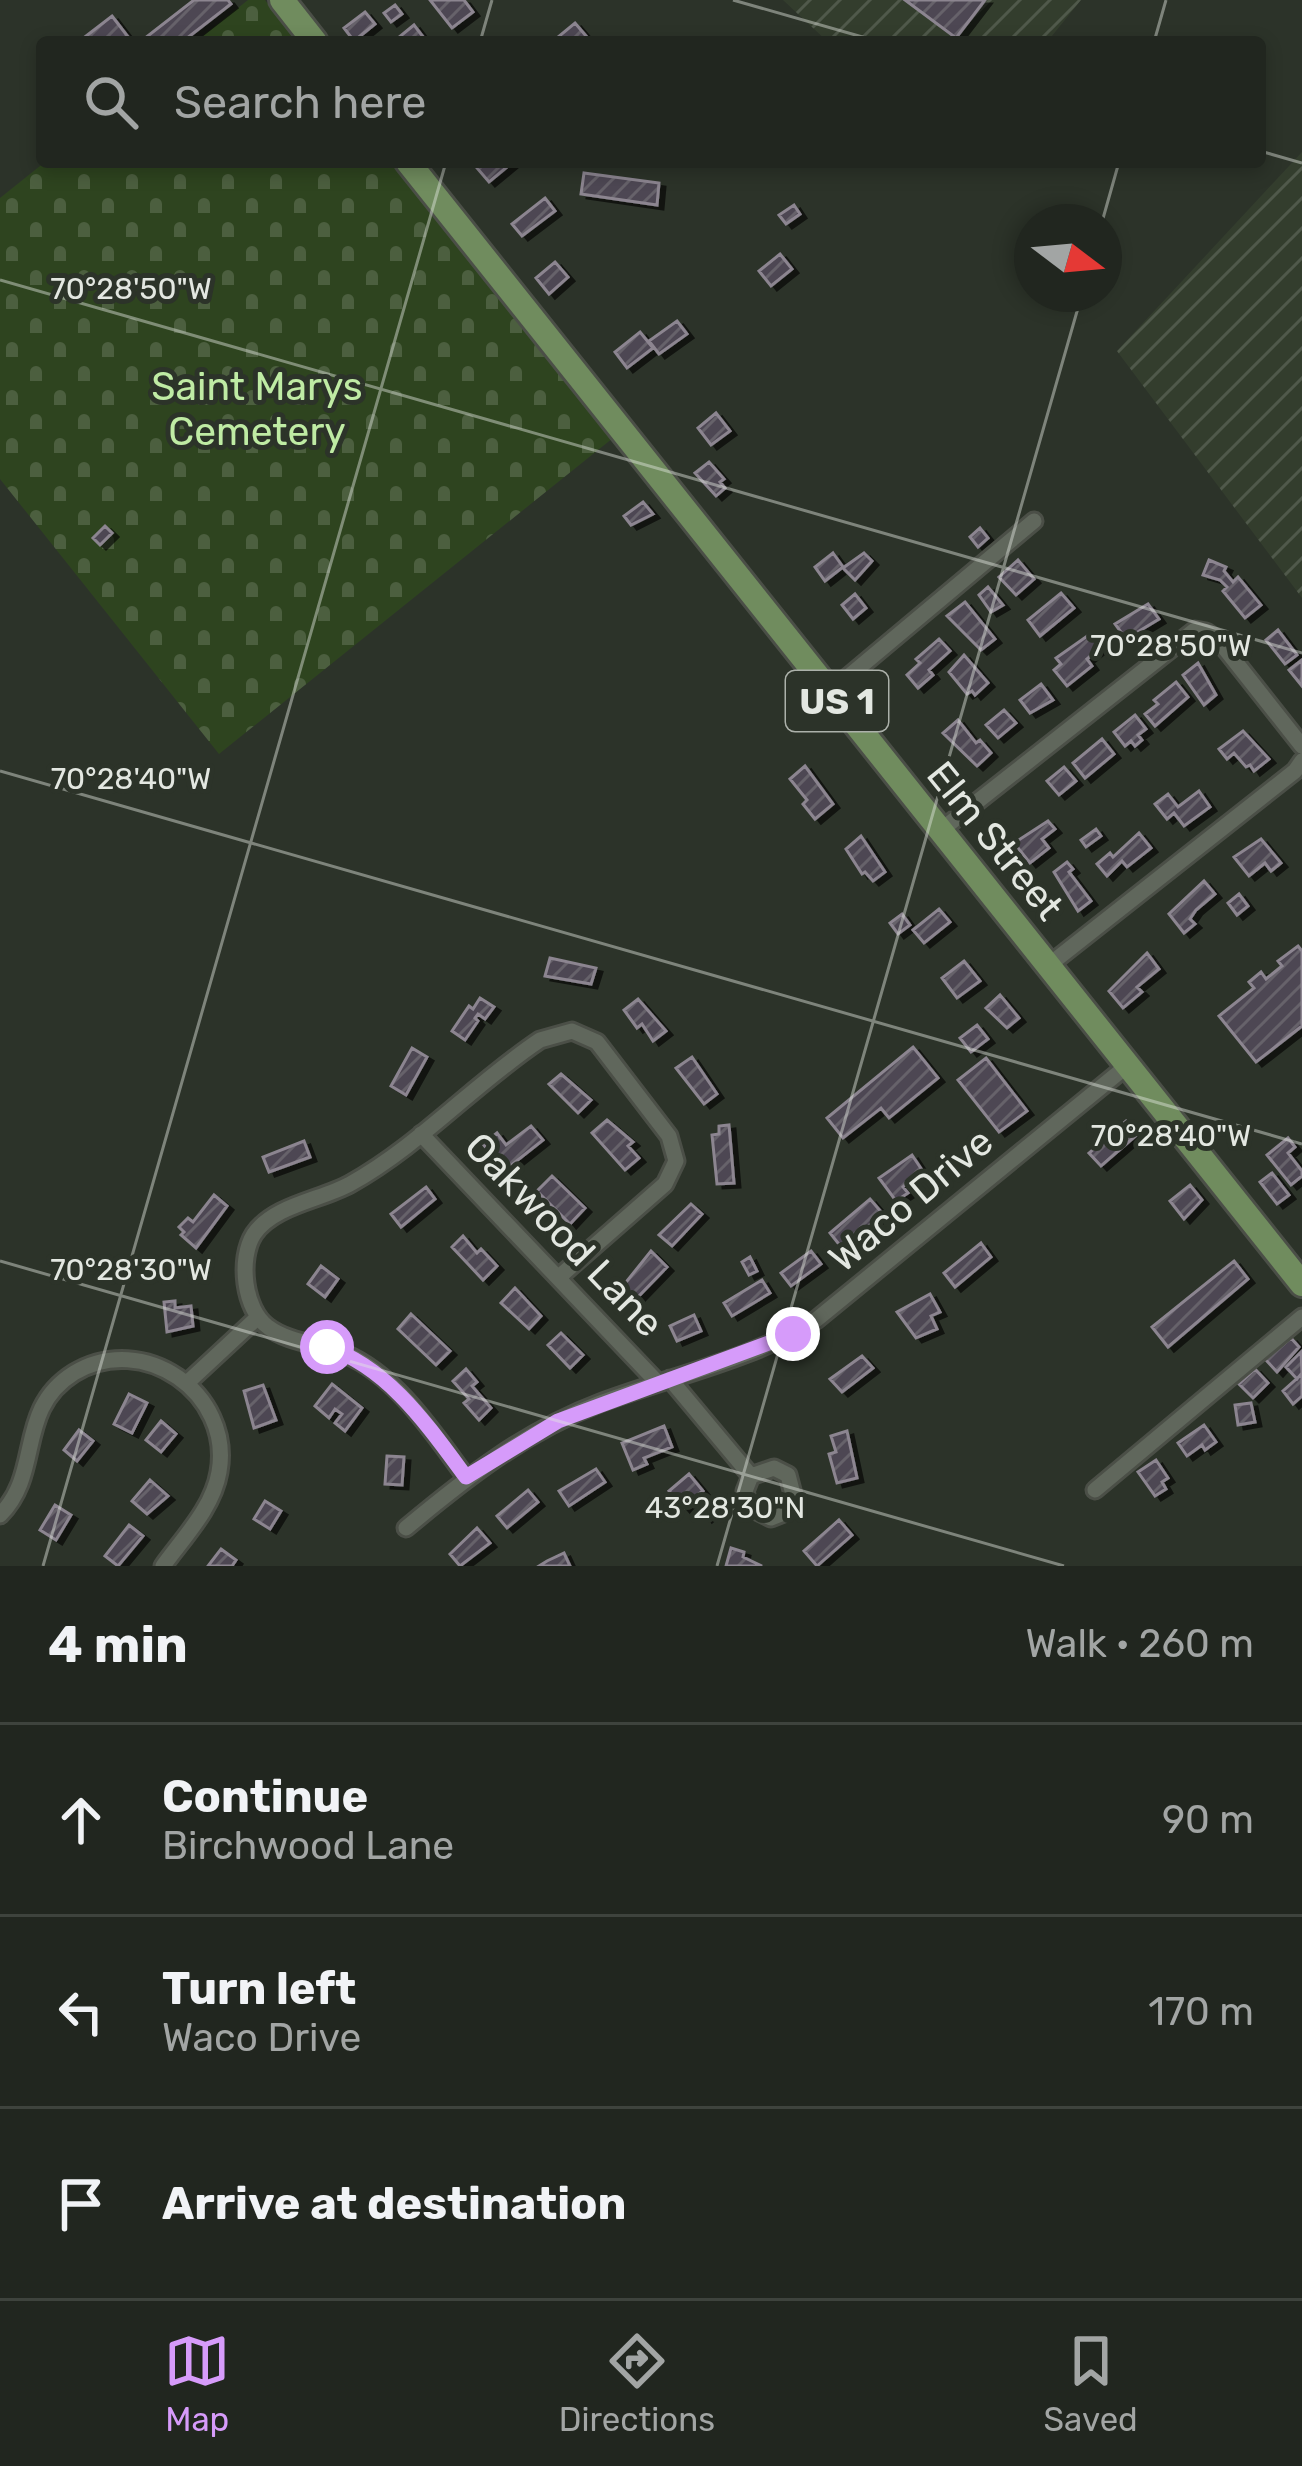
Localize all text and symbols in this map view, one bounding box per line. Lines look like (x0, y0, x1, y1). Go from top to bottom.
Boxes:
search box (36, 36, 1266, 168)
icon: search (78, 69, 144, 135)
text: Search here (174, 76, 426, 129)
north arrow (1014, 204, 1122, 312)
text: 70°28'50"W (50, 271, 212, 307)
park label: Saint Marys Cemetery (151, 364, 363, 455)
text: 70°28'50"W (1090, 628, 1252, 664)
road number: US 1 (786, 671, 888, 731)
street label: Elm Street (917, 753, 1073, 929)
text: 70°28'40"W (51, 761, 211, 797)
street label: Waco Drive (820, 1118, 1002, 1282)
text: 70°28'40"W (1091, 1118, 1251, 1154)
street label: Oakwood Lane (455, 1124, 673, 1346)
text: 70°28'30"W (50, 1252, 212, 1288)
route end (766, 1307, 820, 1361)
route start (300, 1320, 354, 1374)
text: 43°28'30"N (645, 1490, 805, 1526)
text: 4 min (48, 1614, 188, 1675)
text: Walk · 260 m (1025, 1621, 1254, 1667)
text: Continue (162, 1770, 368, 1823)
icon: ahead (48, 1787, 114, 1853)
text: 90 m (1162, 1797, 1254, 1843)
text: Birchwood Lane (162, 1823, 454, 1869)
text: Turn left (162, 1962, 356, 2015)
icon: left (48, 1979, 114, 2045)
text: 170 m (1148, 1989, 1254, 2035)
text: Waco Drive (162, 2015, 361, 2061)
icon: arrive (48, 2171, 114, 2237)
text: Arrive at destination (162, 2177, 627, 2230)
tab: Map (164, 2328, 230, 2439)
tab: Directions (559, 2328, 715, 2439)
tab: Saved (1044, 2328, 1138, 2439)

